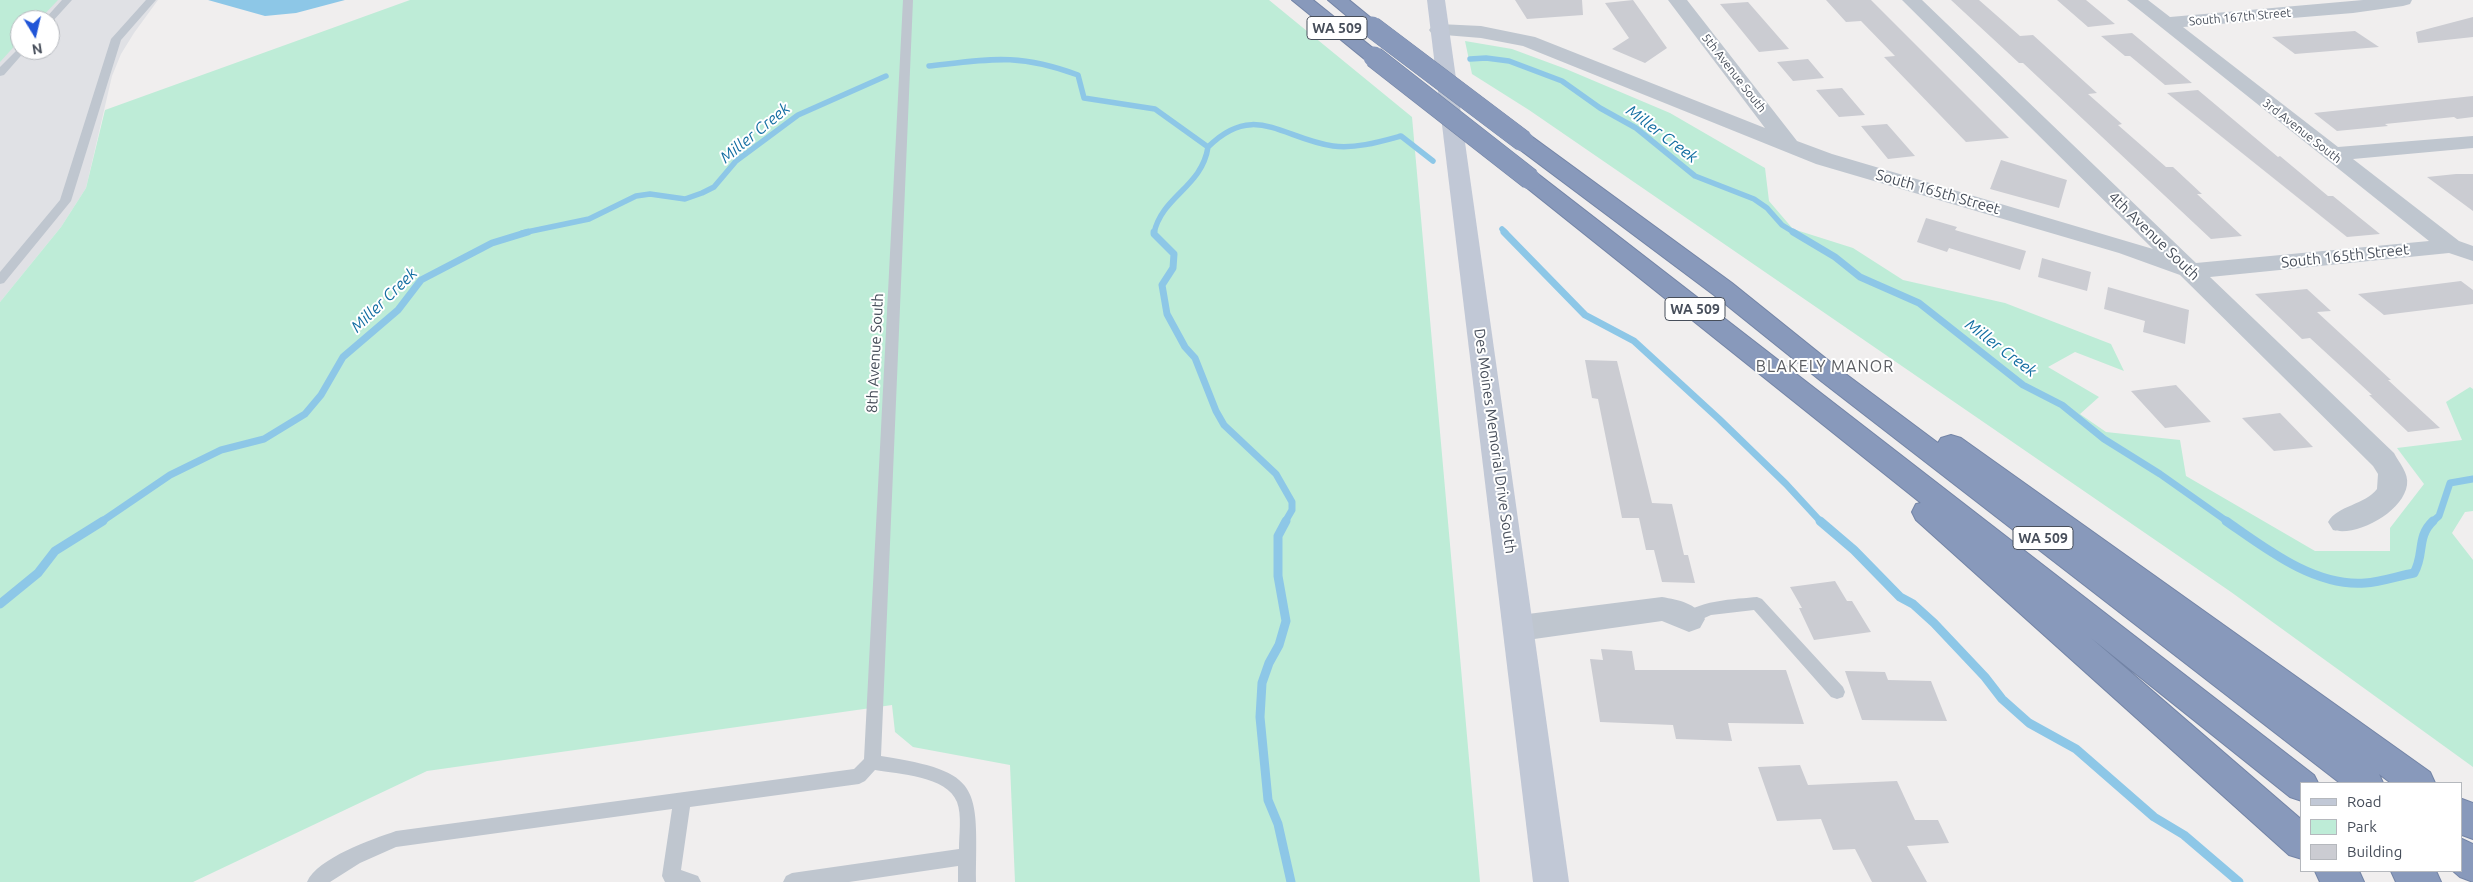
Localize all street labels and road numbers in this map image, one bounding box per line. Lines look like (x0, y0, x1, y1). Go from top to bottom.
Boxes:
street label: South 167th Street (2188, 5, 2292, 29)
road number: WA 509 (1307, 16, 1367, 40)
street label: 5th Avenue South (1699, 31, 1769, 115)
street label: 3rd Avenue South (2260, 96, 2344, 166)
street label: South 165th Street (1874, 166, 2002, 218)
street label: 4th Avenue South (2105, 188, 2203, 284)
street label: South 165th Street (2280, 240, 2410, 272)
street label: 8th Avenue South (863, 293, 887, 413)
road number: WA 509 (1665, 298, 1725, 320)
street label: Des Moines Memorial Drive South (1470, 327, 1520, 555)
road number: WA 509 (2013, 526, 2073, 550)

